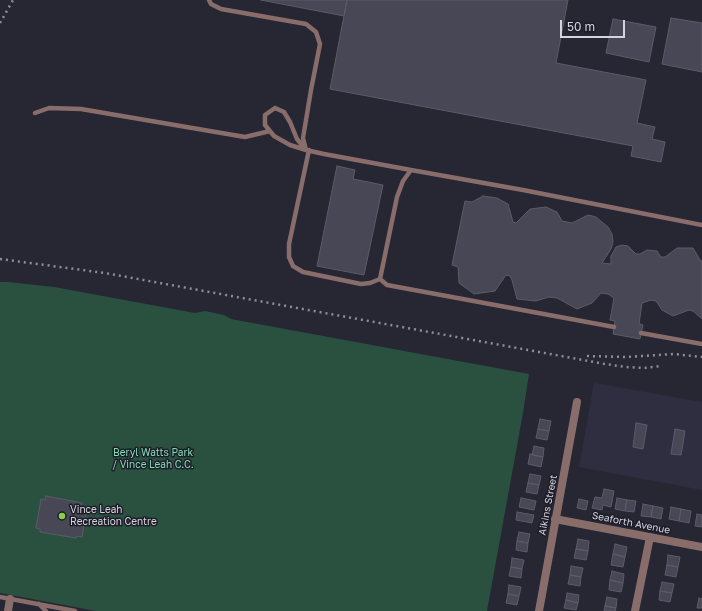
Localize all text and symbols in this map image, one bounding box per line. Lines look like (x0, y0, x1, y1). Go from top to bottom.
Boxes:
scale bar (562, 12, 627, 38)
text: 50 m (567, 19, 595, 34)
park label: Beryl Watts Park / Vince Leah C.C. (112, 447, 194, 470)
street label: Aikins Street (536, 474, 560, 536)
place label: Vince Leah Recreation Centre (70, 504, 157, 528)
street label: Seaforth Avenue (591, 510, 671, 536)
marker: Vince Leah Recreation Centre (57, 511, 67, 521)

